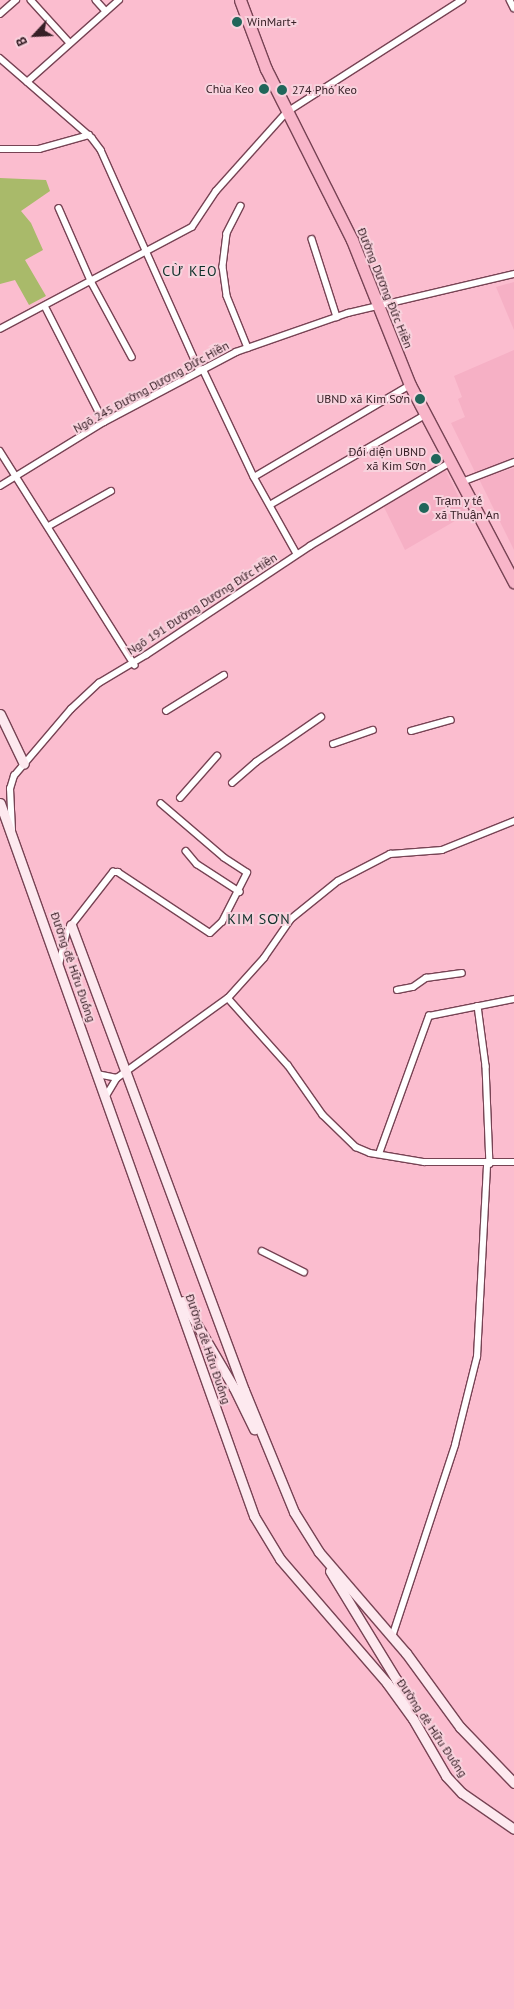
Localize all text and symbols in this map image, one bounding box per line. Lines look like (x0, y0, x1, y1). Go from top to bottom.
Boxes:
north arrow (10, 10, 60, 60)
place label: WinMart+ (247, 15, 297, 29)
marker: WinMart+ (231, 16, 243, 28)
text: B (11, 34, 31, 49)
place label: Chùa Keo (206, 82, 254, 96)
marker: Chùa Keo (258, 83, 270, 95)
place label: 274 Phó Keo (292, 83, 357, 97)
marker: 274 Phó Keo (276, 84, 288, 96)
street label: Đường Dương Đức Hiền (354, 225, 416, 351)
district label: CỪ KEO (162, 263, 218, 279)
street label: Ngõ 245 Đường Dương Đức Hiền (71, 338, 231, 436)
place label: UBND xã Kim Sơn (316, 392, 410, 406)
marker: UBND xã Kim Sơn (414, 393, 426, 405)
place label: Đối diện UBND xã Kim Sơn (348, 445, 426, 473)
marker: Đối diện UBND xã Kim Sơn (430, 453, 442, 465)
place label: Trạm y tế xã Thuận An (435, 494, 500, 522)
marker: Trạm y tế xã Thuận An (417, 501, 431, 515)
street label: Ngõ 191 Đường Dương Đức Hiền (124, 550, 280, 658)
street label: Đường đê Hữu Đuống (47, 910, 99, 1024)
district label: KIM SƠN (226, 911, 292, 927)
street label: Đường đê Hữu Đuống (182, 1292, 234, 1406)
street label: Đường đê Hữu Đuống (394, 1676, 470, 1780)

